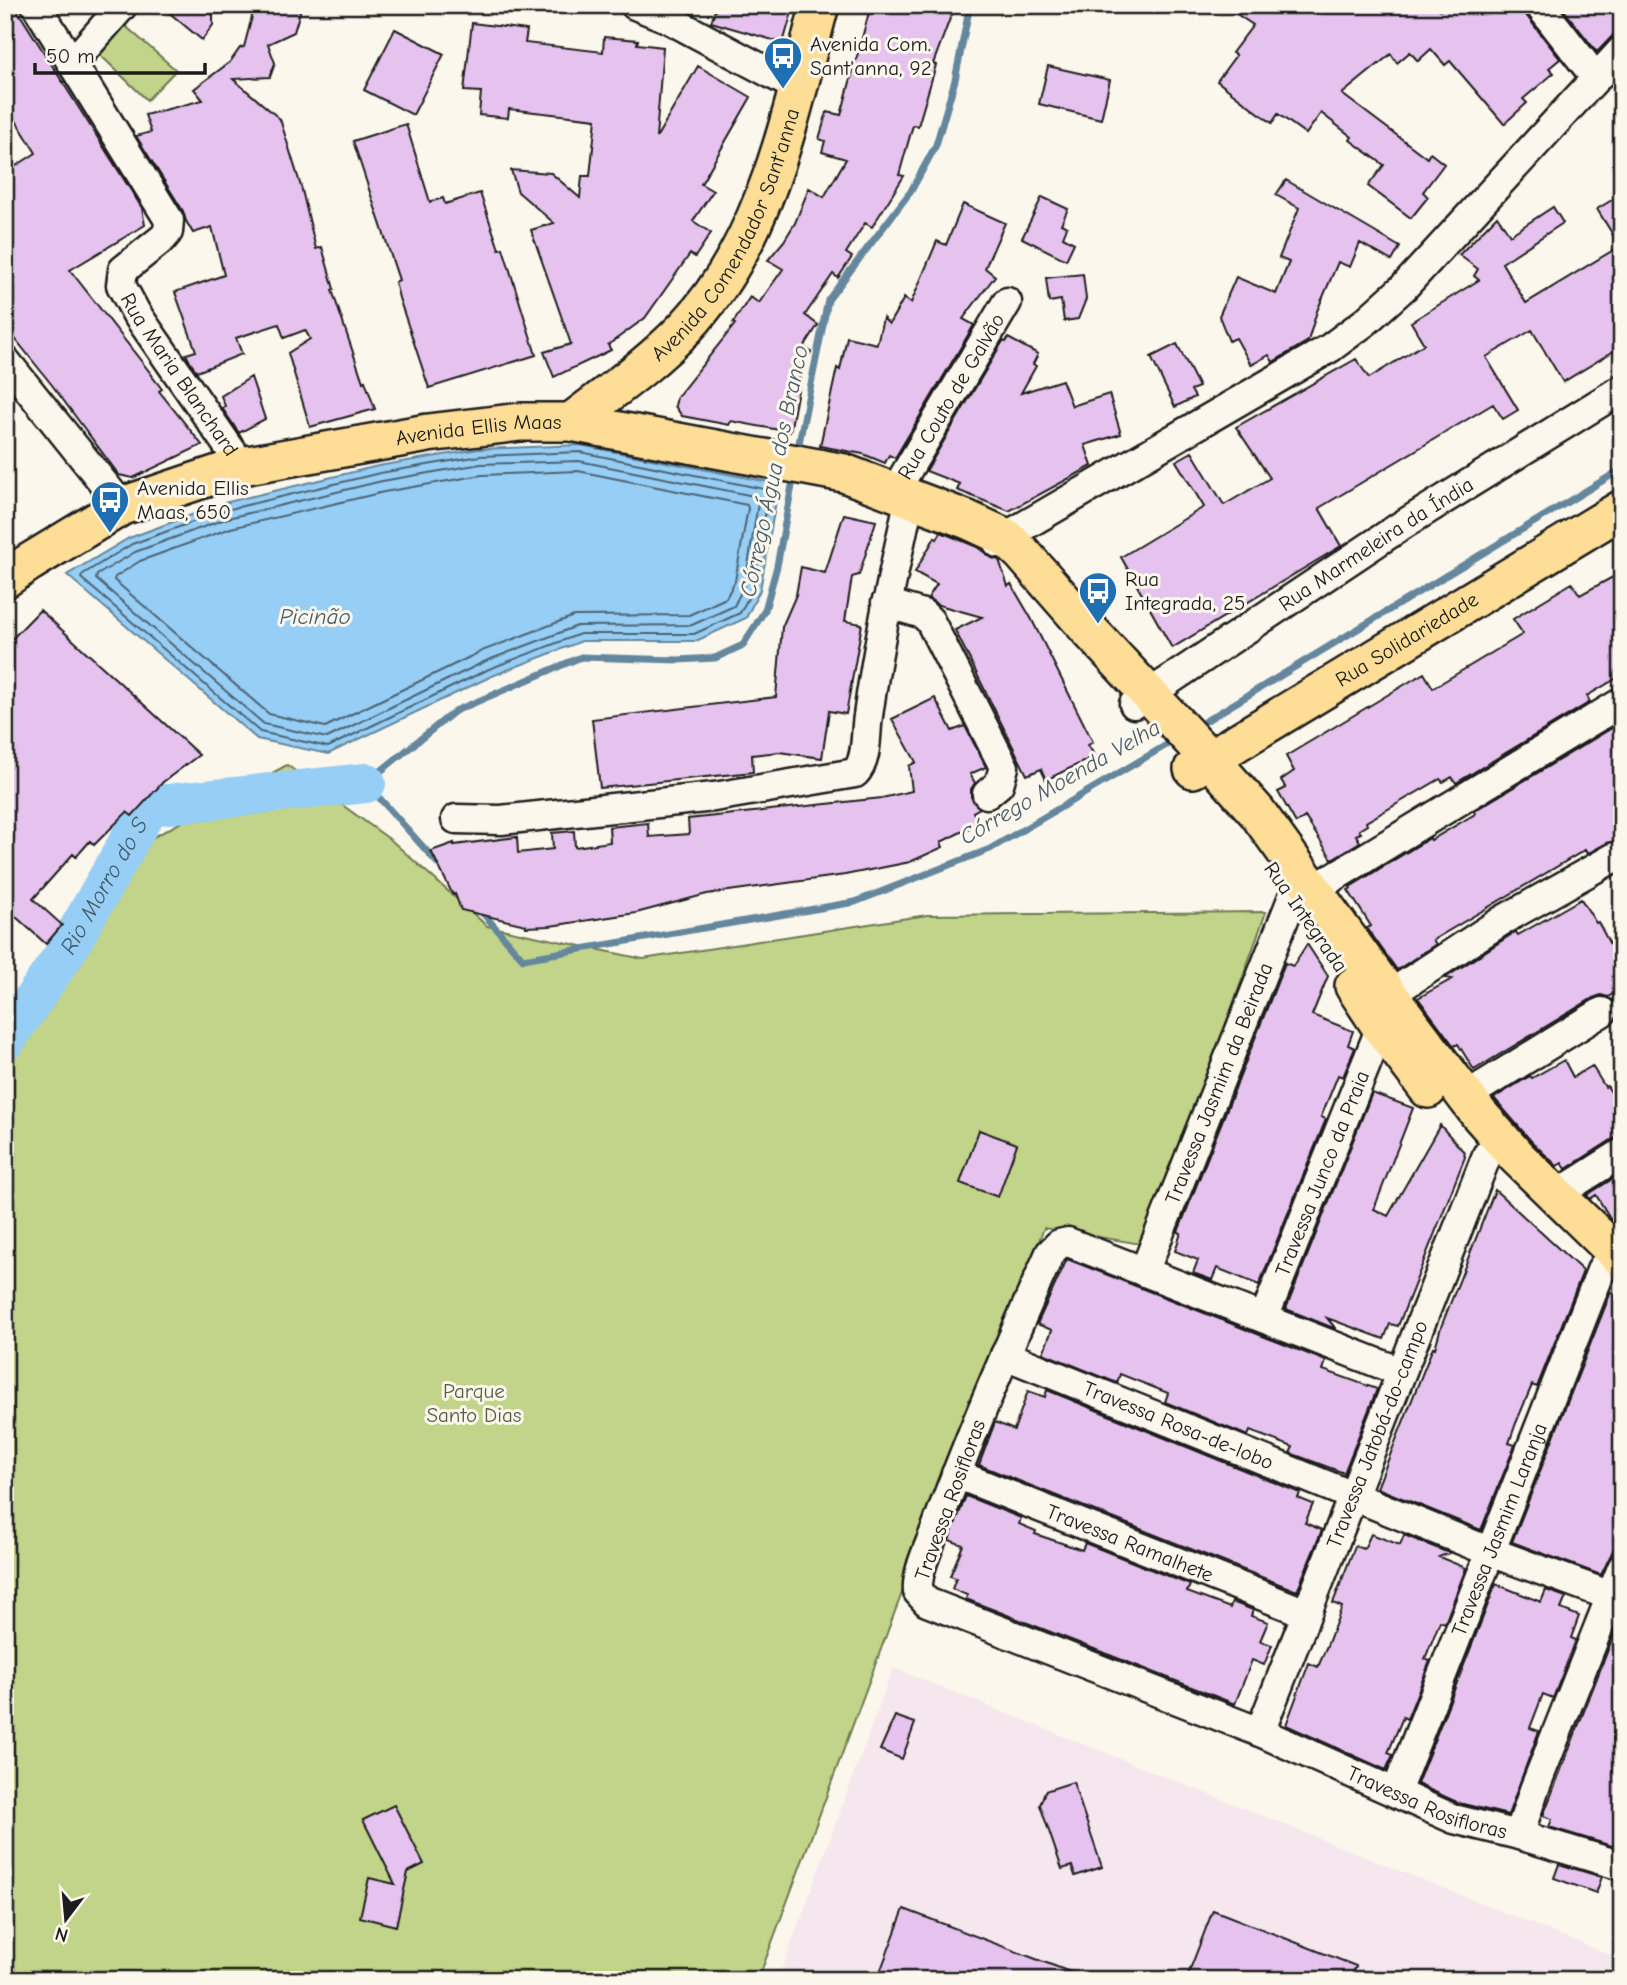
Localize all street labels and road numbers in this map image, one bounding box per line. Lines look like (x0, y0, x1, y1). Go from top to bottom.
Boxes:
street label: Avenida Comendador Sant'anna (646, 106, 804, 366)
street label: Rua Maria Blanchard (116, 289, 243, 460)
street label: Rua Couto de Galvão (893, 309, 1010, 484)
street label: Avenida Ellis Maas (394, 410, 562, 451)
street label: Rua Marmeleira da Índia (1274, 472, 1478, 616)
street label: Rua Solidariedade (1331, 587, 1483, 692)
street label: Rua Integrada (1259, 857, 1353, 977)
street label: Travessa Jasmim da Beirada (1160, 959, 1278, 1208)
street label: Travessa Junco da Praia (1270, 1067, 1374, 1279)
street label: Travessa Jatobá-do-campo (1322, 1317, 1433, 1552)
street label: Travessa Rosa-de-lobo (1080, 1376, 1277, 1475)
street label: Travessa Rosifloras (910, 1416, 990, 1584)
street label: Travessa Jasmim Laranja (1446, 1420, 1552, 1640)
street label: Travessa Ramalhete (1043, 1499, 1217, 1587)
street label: Travessa Rosifloras (1344, 1761, 1509, 1844)

